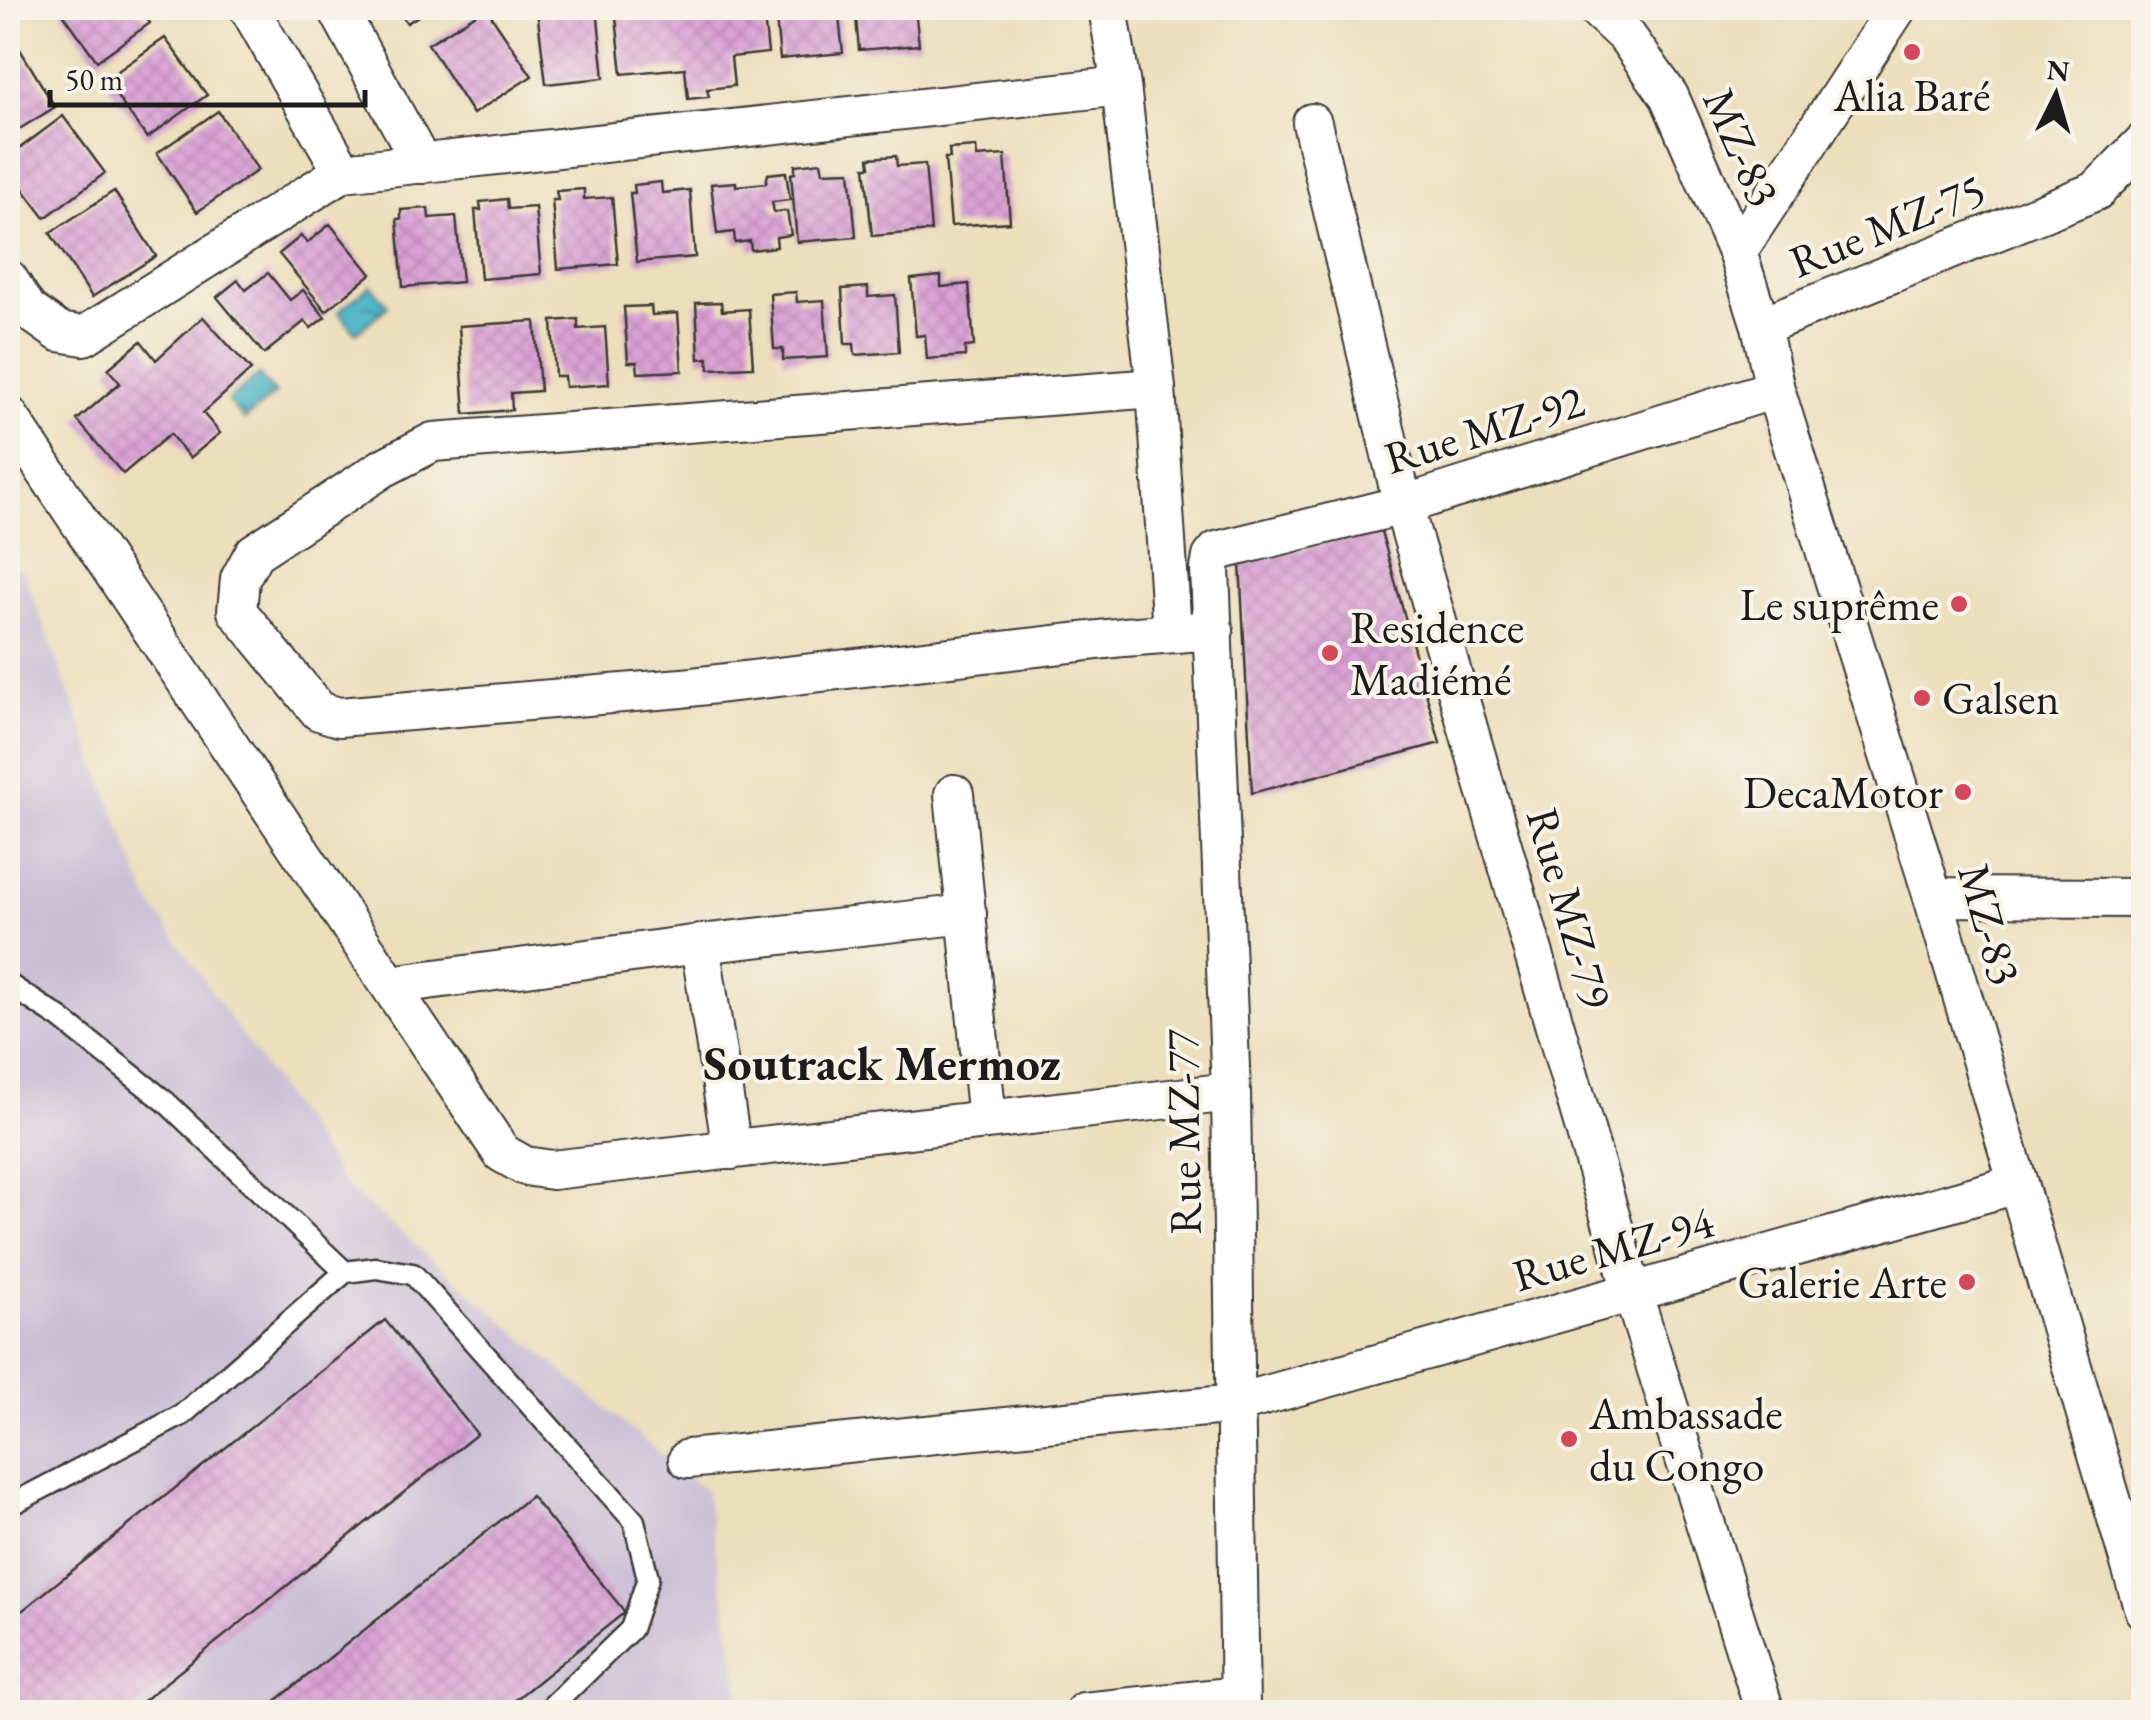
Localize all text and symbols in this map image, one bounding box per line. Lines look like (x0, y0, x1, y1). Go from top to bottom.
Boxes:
marker: Alia Baré (1901, 41, 1923, 63)
scale bar (50, 45, 365, 107)
north arrow (2006, 45, 2106, 145)
text: N (2045, 51, 2071, 89)
text: 50 m (65, 60, 123, 99)
place label: Alia Baré (1833, 66, 1990, 124)
street label: MZ-83 (1690, 79, 1794, 215)
street label: Rue MZ-75 (1781, 160, 1993, 290)
street label: Rue MZ-92 (1377, 371, 1591, 487)
place label: Le suprême (1739, 575, 1939, 633)
marker: Le suprême (1948, 593, 1970, 615)
place label: Residence Madiémé (1350, 598, 1524, 708)
marker: Residence Madiémé (1319, 642, 1341, 664)
place label: Galsen (1942, 669, 2059, 727)
marker: Galsen (1911, 687, 1933, 709)
place label: DecaMotor (1743, 763, 1943, 821)
marker: DecaMotor (1952, 781, 1974, 803)
street label: Rue MZ-79 (1514, 801, 1626, 1015)
street label: MZ-83 (1945, 857, 2035, 991)
street label: Rue MZ-77 (1152, 1028, 1214, 1235)
district label: Soutrack Mermoz (703, 1032, 1061, 1094)
street label: Rue MZ-94 (1506, 1192, 1720, 1304)
place label: Galerie Arte (1737, 1253, 1947, 1311)
marker: Galerie Arte (1956, 1271, 1978, 1293)
place label: Ambassade du Congo (1588, 1384, 1783, 1494)
marker: Ambassade du Congo (1558, 1428, 1580, 1450)

